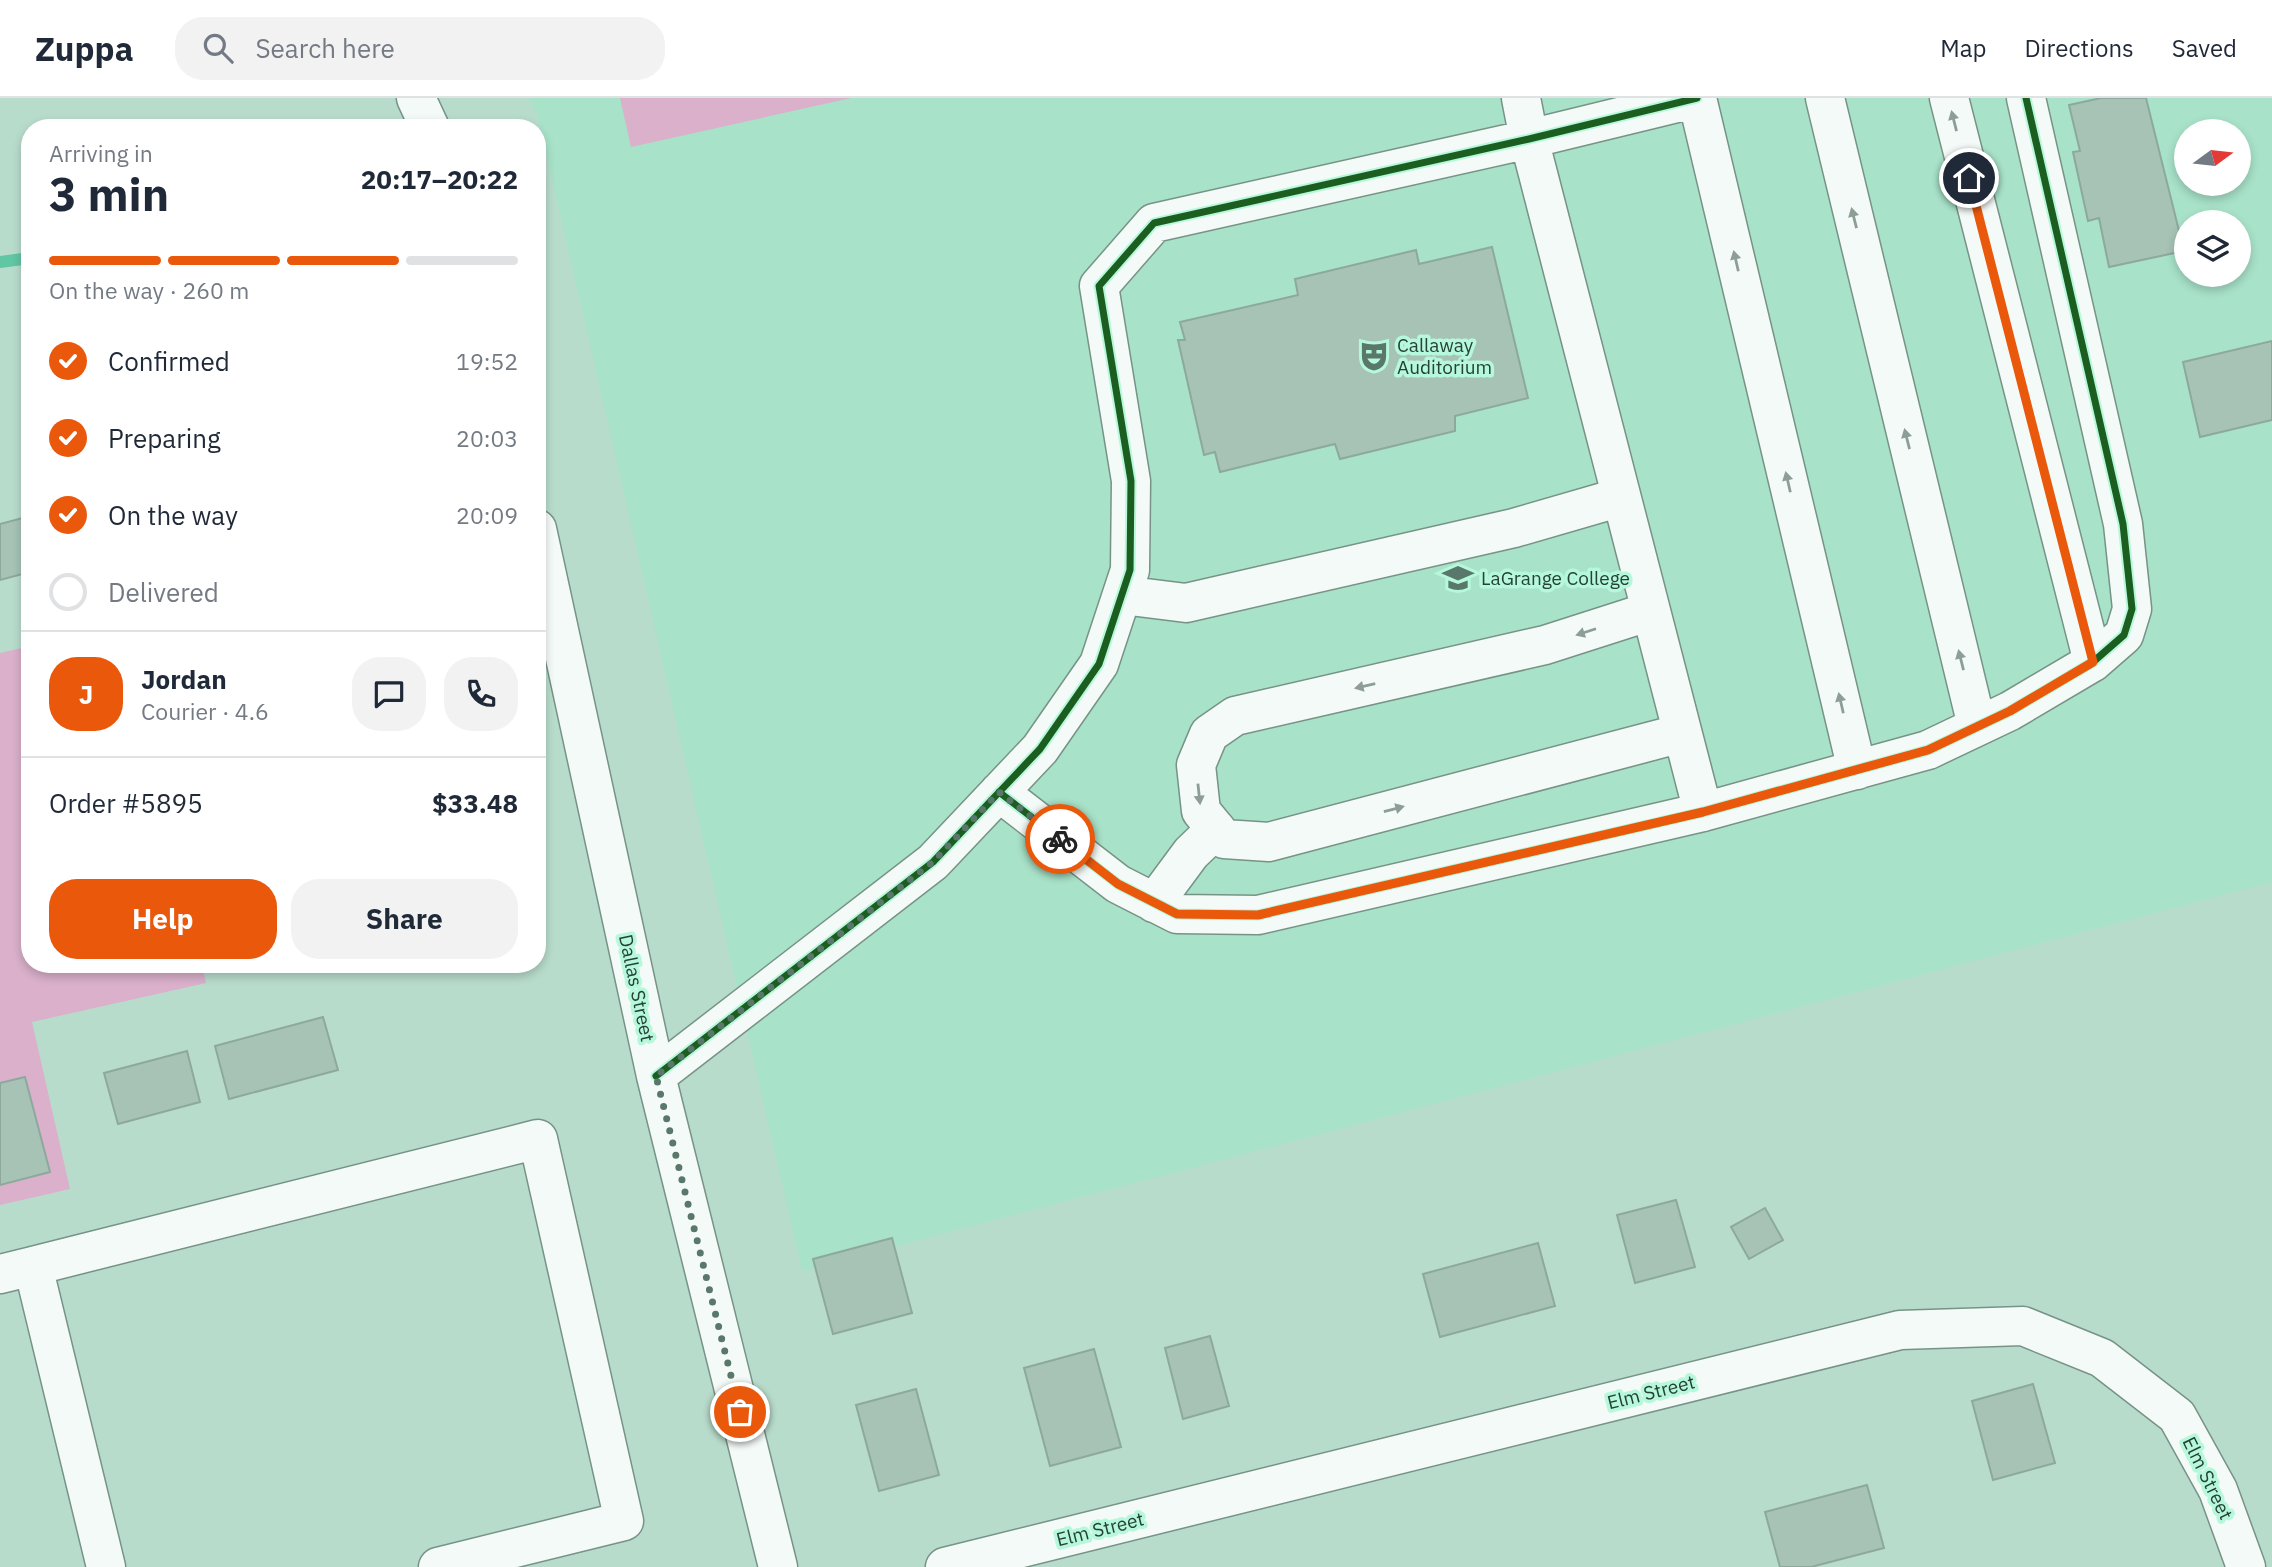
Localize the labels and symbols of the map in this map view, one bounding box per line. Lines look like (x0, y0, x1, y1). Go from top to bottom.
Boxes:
one-way arrow (1948, 110, 1959, 132)
north arrow (2174, 119, 2250, 196)
pin (1939, 148, 1999, 208)
one-way arrow (1848, 207, 1859, 229)
one-way arrow (1730, 250, 1741, 272)
place label: Callaway Auditorium (1397, 333, 1492, 379)
theatre icon: Callaway Auditorium (1357, 339, 1391, 373)
one-way arrow (1902, 428, 1913, 450)
one-way arrow (1783, 471, 1794, 493)
school or university icon: LaGrange College (1441, 561, 1475, 595)
place label: LaGrange College (1481, 566, 1630, 590)
one-way arrow (1575, 627, 1596, 638)
one-way arrow (1955, 649, 1966, 671)
one-way arrow (1354, 681, 1376, 692)
one-way arrow (1835, 692, 1846, 714)
one-way arrow (1194, 783, 1205, 805)
one-way arrow (1383, 803, 1405, 814)
courier (1025, 804, 1095, 874)
street label: Dallas Street (614, 932, 660, 1044)
street label: Elm Street (1605, 1370, 1697, 1414)
pin (710, 1382, 770, 1442)
street label: Elm Street (2178, 1433, 2238, 1523)
street label: Elm Street (1054, 1507, 1146, 1551)

